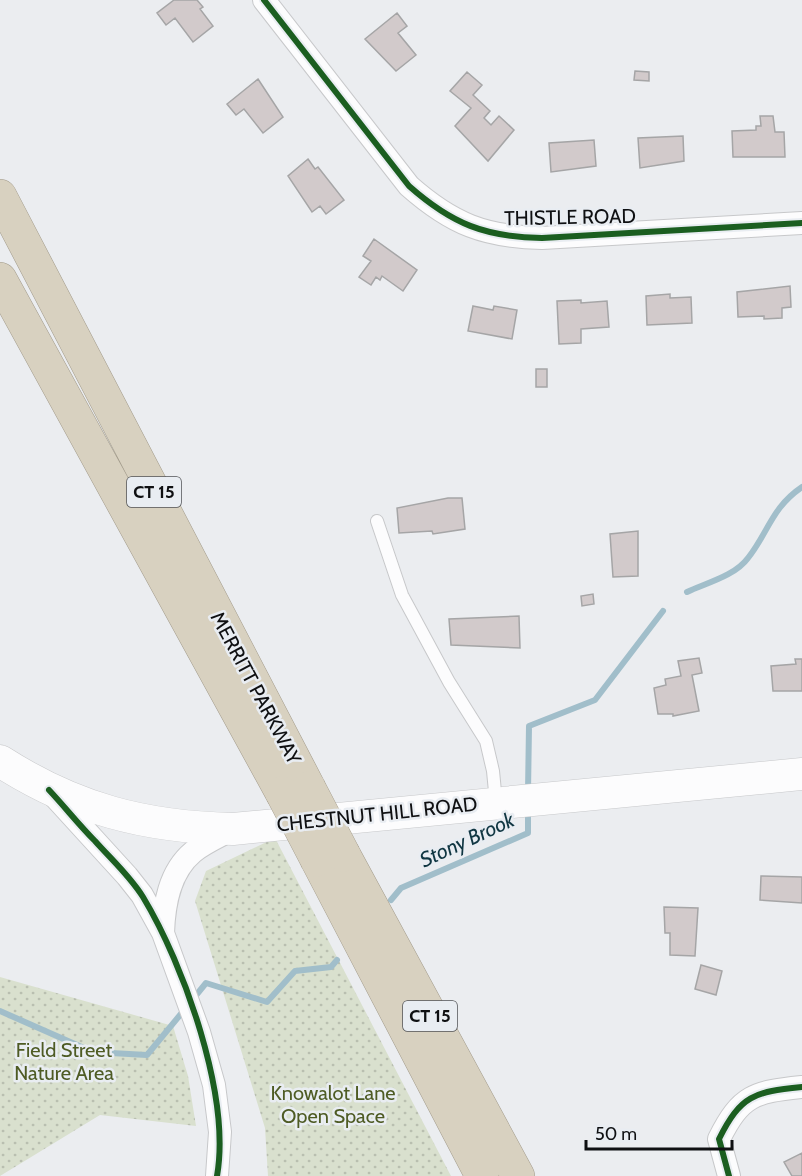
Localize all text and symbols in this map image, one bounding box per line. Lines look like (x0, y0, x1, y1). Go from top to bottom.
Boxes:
street label: THISTLE ROAD (504, 204, 636, 230)
road number: CT 15 (127, 477, 181, 507)
street label: MERRITT PARKWAY (206, 608, 307, 769)
street label: CHESTNUT HILL ROAD (276, 792, 478, 836)
water label: Stony Brook (416, 806, 519, 872)
road number: CT 15 (403, 1001, 457, 1031)
park label: Field Street Nature Area (14, 1038, 114, 1085)
park label: Knowalot Lane Open Space (270, 1081, 396, 1128)
scale bar (586, 1113, 732, 1151)
text: 50 m (595, 1123, 637, 1145)

